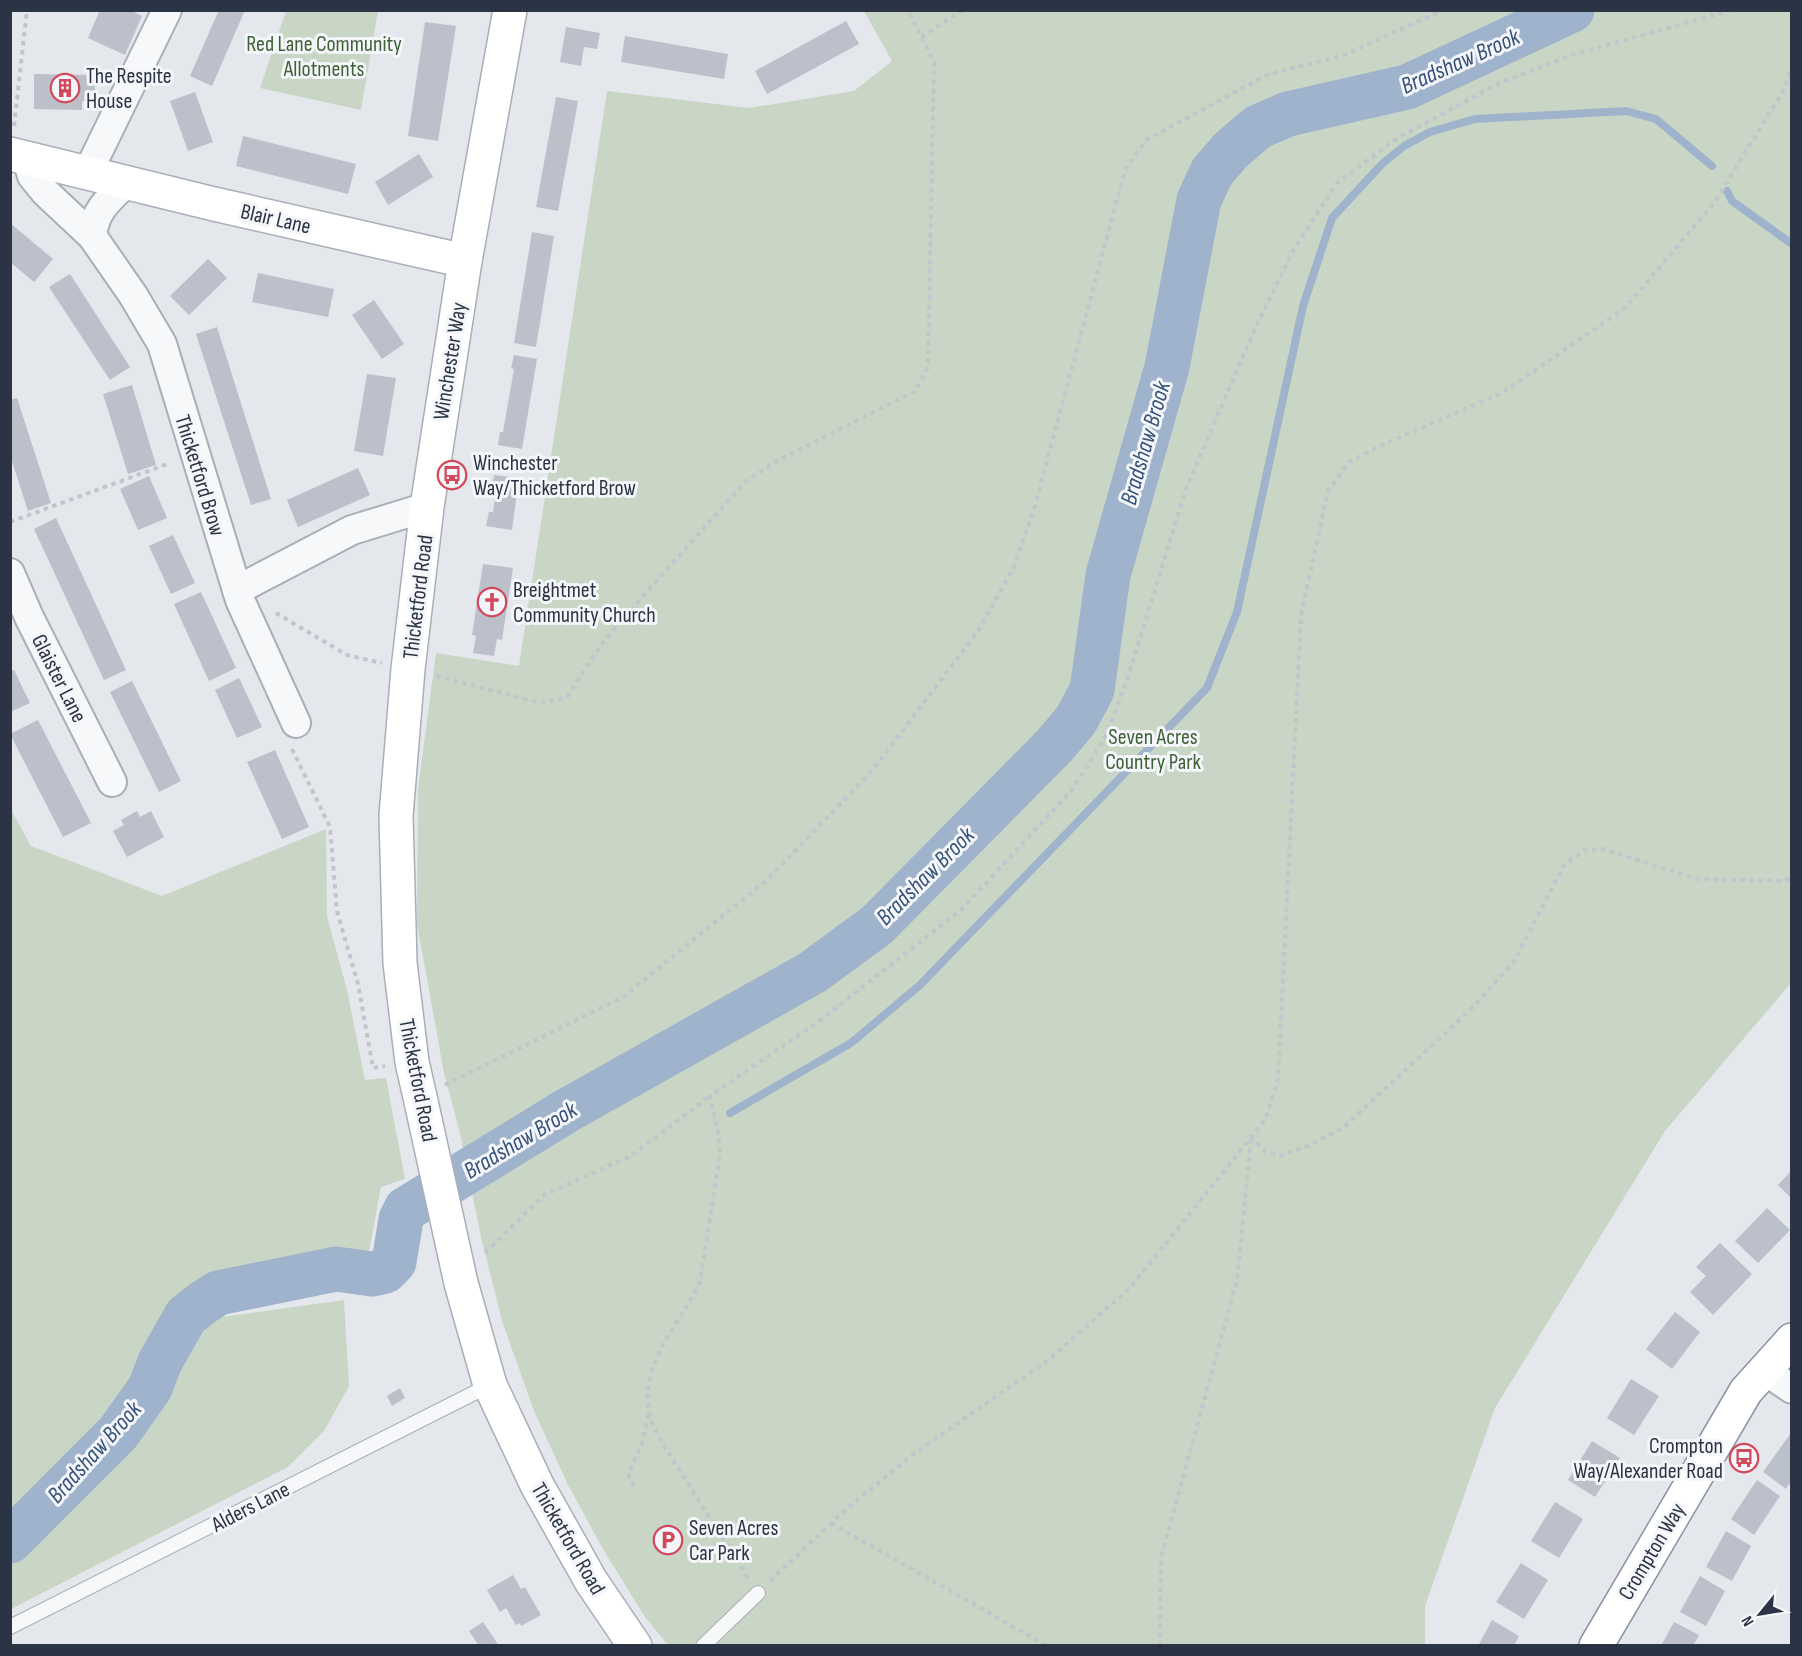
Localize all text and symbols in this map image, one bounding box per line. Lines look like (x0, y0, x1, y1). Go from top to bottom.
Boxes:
water label: Bradshaw Brook (1396, 22, 1525, 101)
park label: Red Lane Community Allotments (246, 31, 402, 83)
place label: The Respite House (86, 63, 172, 115)
building icon: The Respite House (49, 72, 81, 104)
street label: Blair Lane (238, 198, 313, 241)
street label: Winchester Way (428, 300, 473, 422)
water label: Bradshaw Brook (1114, 377, 1177, 508)
street label: Thicketford Brow (168, 412, 231, 539)
place label: Winchester Way/Thicketford Brow (473, 450, 636, 502)
bus stop icon: Winchester Way/Thicketford Brow (436, 459, 468, 491)
street label: Thicketford Road (397, 534, 439, 661)
place label: Breightmet Community Church (513, 577, 656, 629)
church icon: Breightmet Community Church (476, 586, 508, 618)
street label: Glaister Lane (25, 630, 92, 727)
park label: Seven Acres Country Park (1105, 724, 1201, 776)
water label: Bradshaw Brook (870, 820, 981, 932)
street label: Thicketford Road (392, 1016, 443, 1144)
water label: Bradshaw Brook (458, 1095, 583, 1186)
water label: Bradshaw Brook (41, 1395, 148, 1509)
place label: Crompton Way/Alexander Road (1574, 1433, 1723, 1485)
bus stop icon: Crompton Way/Alexander Road (1728, 1442, 1760, 1474)
street label: Alders Lane (206, 1476, 294, 1539)
street label: Thicketford Road (525, 1478, 611, 1600)
street label: Crompton Way (1613, 1498, 1692, 1605)
place label: Seven Acres Car Park (689, 1515, 778, 1567)
parking icon: Seven Acres Car Park (652, 1524, 684, 1556)
north arrow (1730, 1584, 1790, 1644)
text: N (1738, 1612, 1759, 1629)

